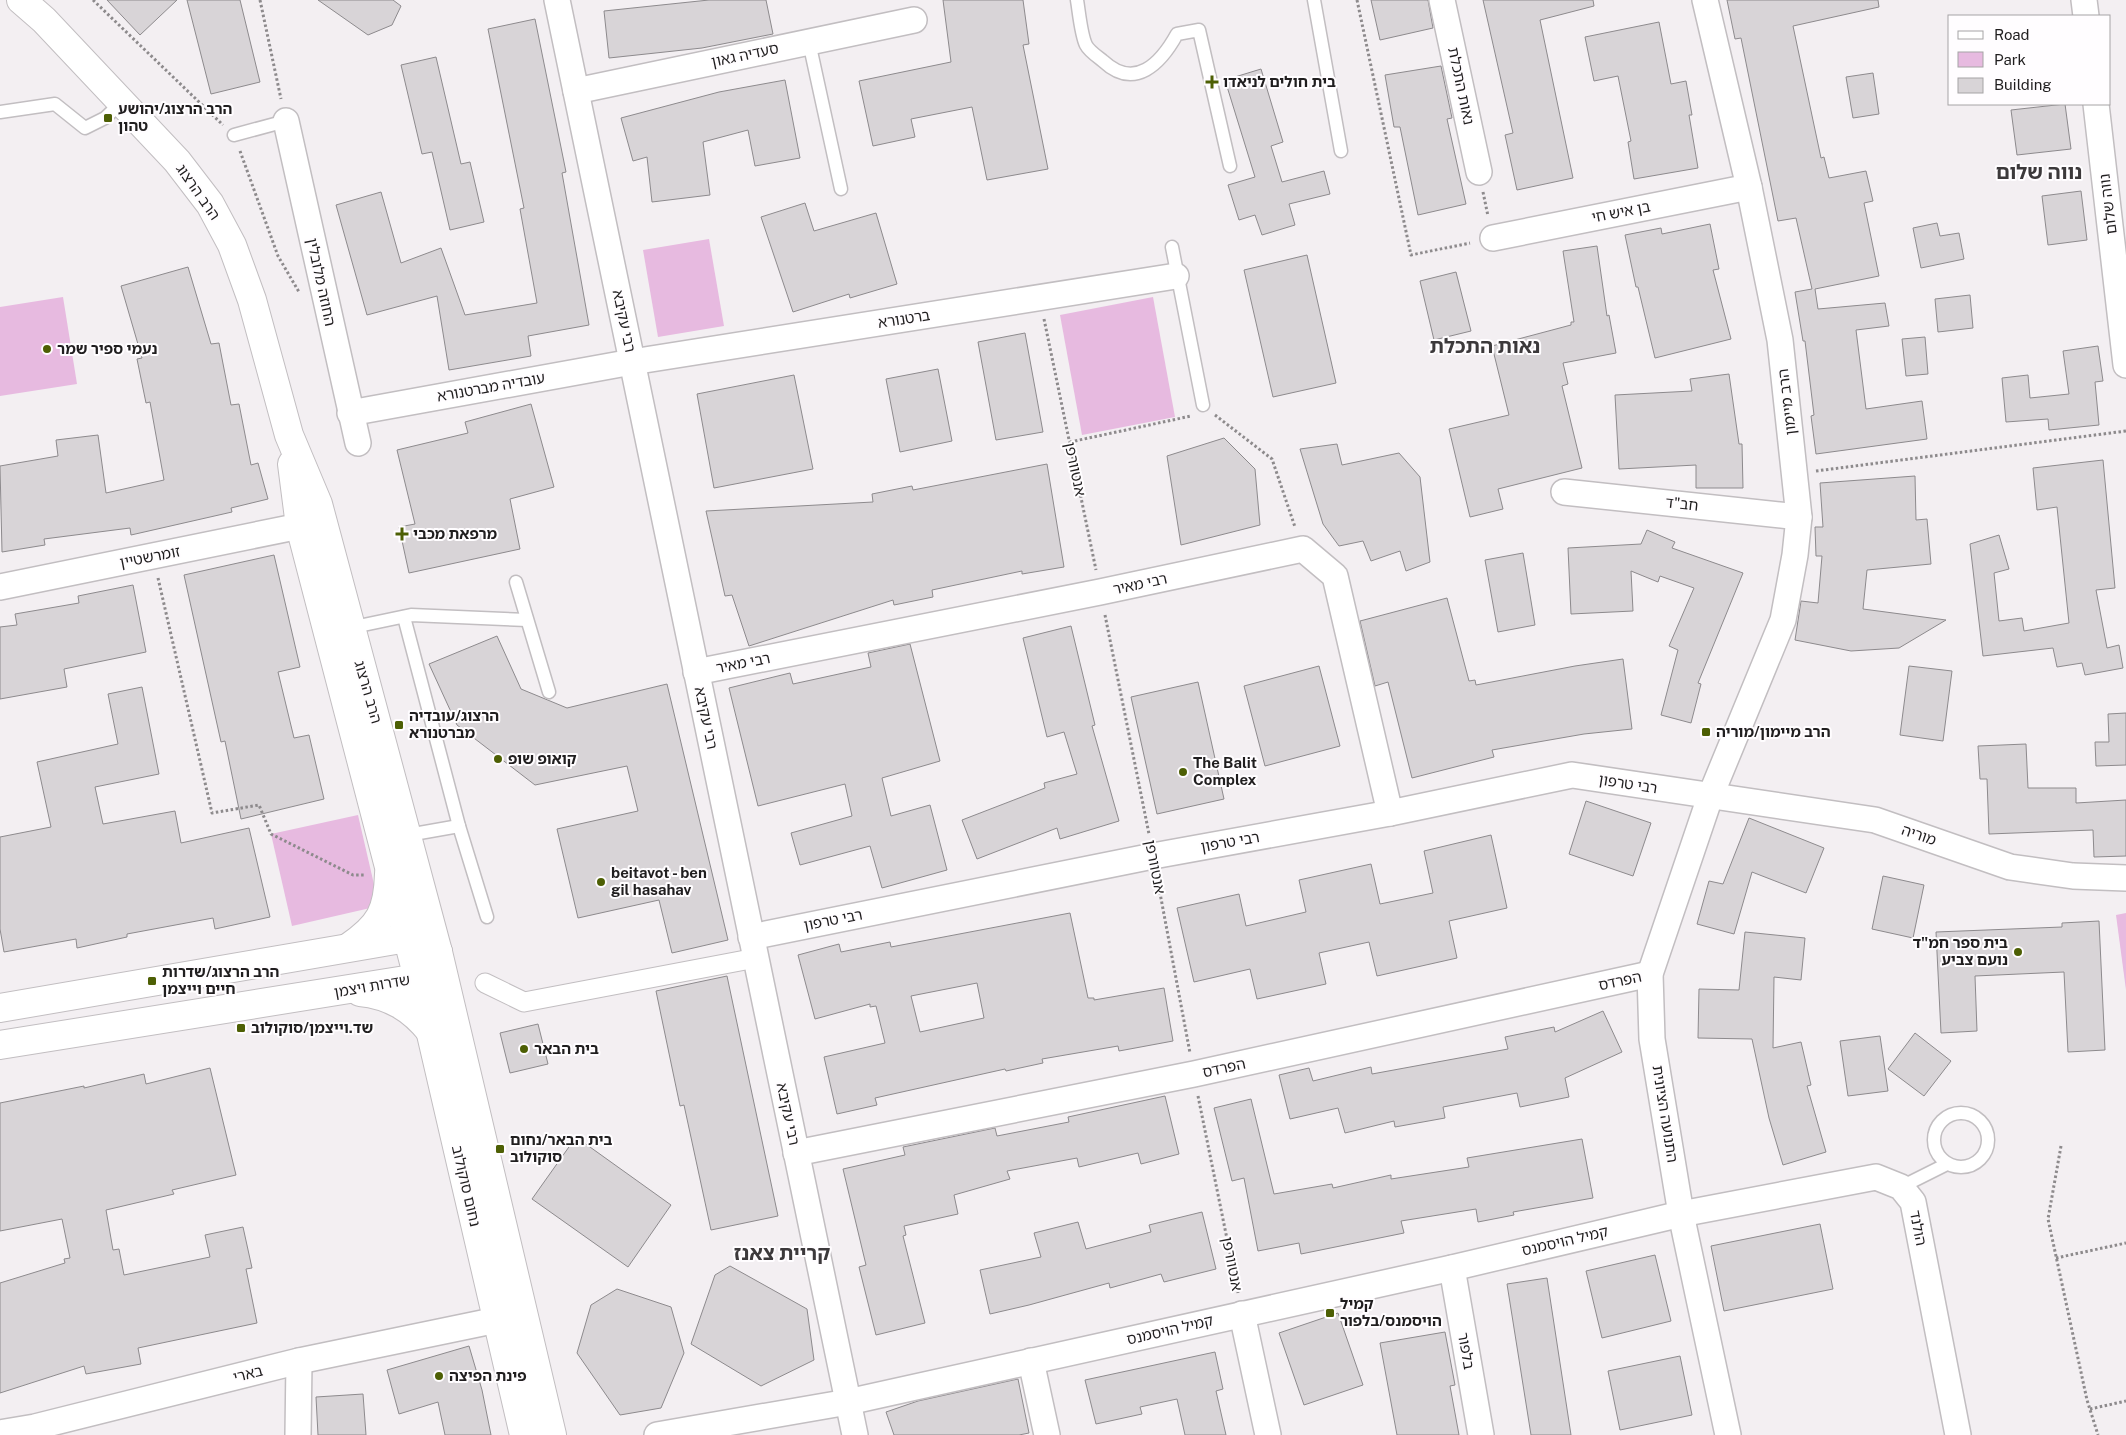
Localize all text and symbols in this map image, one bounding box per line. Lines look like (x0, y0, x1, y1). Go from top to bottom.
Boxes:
legend (1948, 15, 2111, 105)
text: Road (1994, 26, 2030, 43)
street label: סעדיה גאון (710, 39, 780, 70)
street label: נאות התכלת (1445, 46, 1478, 126)
text: Park (1994, 51, 2026, 68)
place label: בית חולים לניאדו (1223, 73, 1336, 90)
marker: בית חולים לניאדו (1205, 75, 1219, 89)
text: Building (1994, 76, 2052, 93)
place label: הרב הרצוג/יהושע טהון (118, 100, 232, 134)
marker: הרב הרצוג/יהושע טהון (102, 112, 114, 124)
street label: הרב הרצוג (173, 160, 224, 223)
district label: נווה שלום (1996, 160, 2082, 184)
street label: נווה שלום (2095, 173, 2120, 235)
street label: בן איש חי (1590, 197, 1652, 226)
street label: החוזה מלובלין (304, 236, 339, 328)
street label: רבי עקיבא (610, 288, 639, 354)
street label: ברטנורא (877, 306, 932, 331)
district label: נאות התכלת (1430, 334, 1540, 358)
place label: נעמי ספיר שמר (57, 340, 158, 357)
marker: נעמי ספיר שמר (41, 343, 53, 355)
street label: הרב מיימון (1774, 368, 1799, 436)
street label: עובדיה מברטנורא (435, 369, 546, 404)
street label: אנטוורפן (1061, 440, 1090, 498)
street label: חב"ד (1665, 493, 1699, 514)
place label: מרפאת מכבי (413, 525, 498, 542)
marker: מרפאת מכבי (395, 527, 409, 541)
street label: זומרשטיין (118, 542, 182, 571)
street label: רבי מאיר (1111, 569, 1169, 598)
street label: רבי מאיר (714, 649, 771, 676)
street label: הרב הרצוג (351, 658, 386, 725)
street label: רבי עקיבא (692, 685, 721, 751)
place label: הרצוג/עובדיה מברטנורא (409, 707, 499, 741)
marker: הרצוג/עובדיה מברטנורא (393, 719, 405, 731)
place label: הרב מיימון/מוריה (1716, 723, 1831, 740)
marker: הרב מיימון/מוריה (1700, 726, 1712, 738)
place label: קואופ שופ (508, 750, 577, 767)
marker: קואופ שופ (492, 753, 504, 765)
place label: The Balit Complex (1193, 754, 1257, 788)
marker: The Balit Complex (1177, 766, 1189, 778)
street label: רבי טרפון (1597, 770, 1659, 797)
street label: מוריה (1900, 821, 1939, 848)
street label: רבי טרפון (1199, 828, 1261, 855)
street label: אנטוורפן (1142, 838, 1169, 895)
place label: beitavot - ben gil hasahav (611, 864, 707, 898)
marker: beitavot - ben gil hasahav (595, 876, 607, 888)
street label: רבי טרפון (802, 906, 864, 934)
place label: בית ספר חמ"ד נועם צביע (1913, 934, 2008, 968)
marker: בית ספר חמ"ד נועם צביע (2012, 946, 2024, 958)
place label: הרב הרצוג/שדרות חיים וייצמן (162, 963, 279, 997)
street label: הפרדס (1597, 968, 1643, 993)
street label: שדרות ויצמן (333, 970, 411, 1001)
marker: הרב הרצוג/שדרות חיים וייצמן (146, 975, 158, 987)
place label: שד.וייצמן/סוקולוב (251, 1019, 373, 1036)
marker: שד.וייצמן/סוקולוב (235, 1022, 247, 1034)
place label: בית הבאר (534, 1040, 599, 1057)
marker: בית הבאר (518, 1043, 530, 1055)
street label: הפרדס (1201, 1055, 1247, 1080)
street label: התנועה הציונית (1649, 1064, 1682, 1164)
street label: רבי עקיבא (774, 1081, 803, 1147)
place label: בית הבאר/נחום סוקולוב (510, 1131, 612, 1165)
marker: בית הבאר/נחום סוקולוב (494, 1143, 506, 1155)
street label: נחום סוקולוב (449, 1144, 484, 1228)
street label: הולנד (1907, 1209, 1930, 1247)
street label: קמיל הויסמנס (1520, 1222, 1610, 1259)
street label: אנטוורפן (1219, 1235, 1246, 1292)
district label: קריית צאנז (734, 1241, 830, 1265)
place label: קמיל הויסמנס/בלפור (1340, 1295, 1442, 1329)
marker: קמיל הויסמנס/בלפור (1324, 1307, 1336, 1319)
street label: קמיל הויסמנס (1125, 1311, 1215, 1348)
street label: בלפור (1455, 1331, 1478, 1371)
street label: בארי (231, 1361, 265, 1385)
place label: פינת הפיצה (449, 1367, 527, 1384)
marker: פינת הפיצה (433, 1370, 445, 1382)

